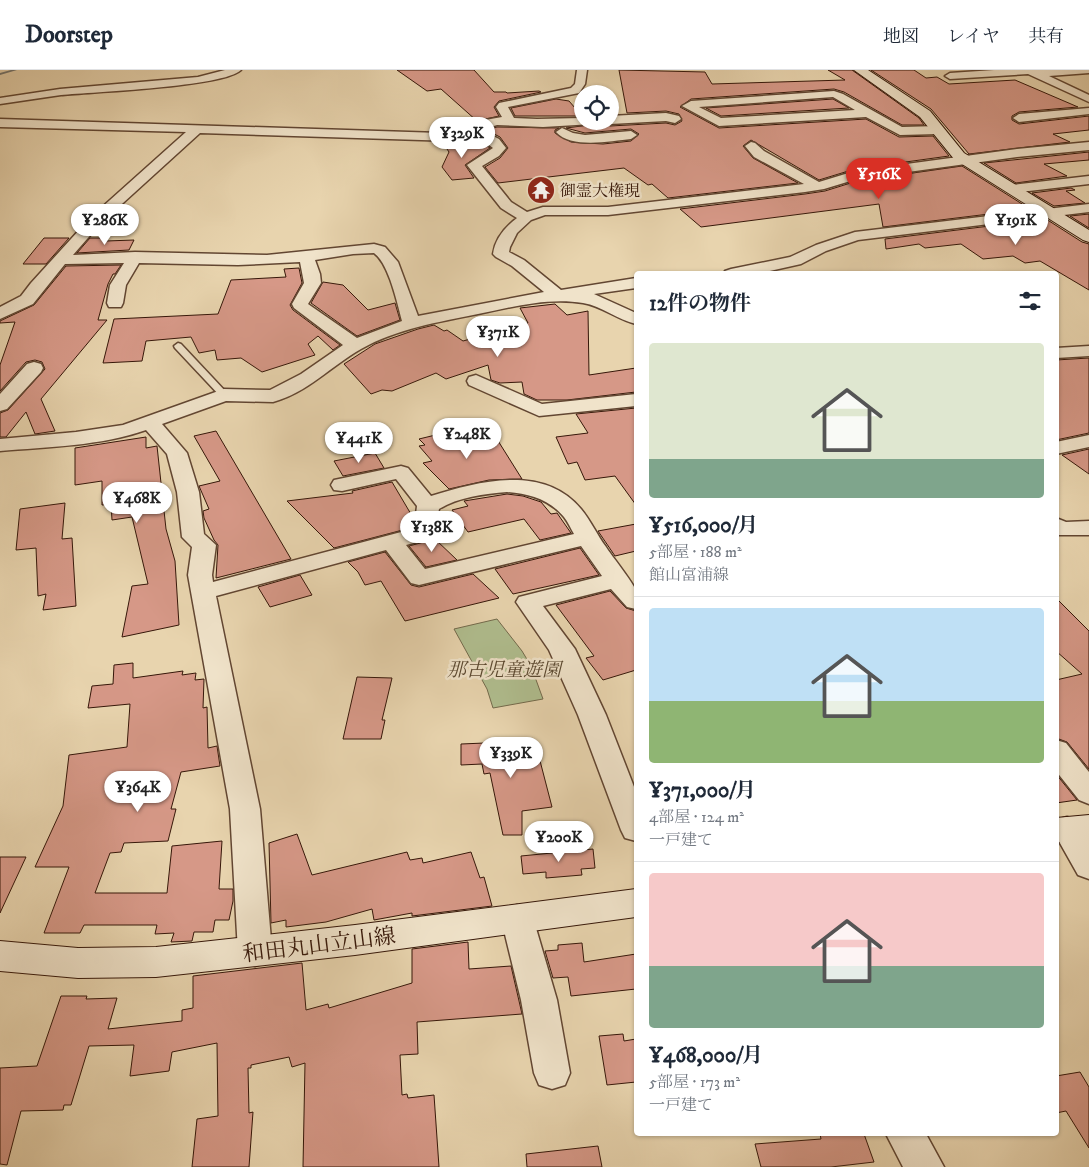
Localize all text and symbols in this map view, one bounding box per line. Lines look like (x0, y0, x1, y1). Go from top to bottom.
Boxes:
text: Doorstep (25, 20, 113, 50)
text: 地図 (883, 26, 919, 48)
text: レイヤ (947, 26, 1000, 48)
text: 共有 (1028, 26, 1064, 48)
map controls (574, 85, 619, 130)
button: locate (574, 85, 619, 130)
pin: ¥329K (427, 116, 497, 159)
text: ¥329K (440, 123, 484, 143)
pin: ¥516K (844, 158, 914, 200)
text: ¥516K (857, 164, 901, 184)
temple icon: 御霊大権現 (526, 175, 556, 205)
place label: 御霊大権現 (560, 181, 640, 201)
pin: ¥286K (70, 204, 140, 246)
pin: ¥191K (981, 204, 1051, 246)
text: ¥286K (82, 210, 128, 230)
text: ¥191K (995, 210, 1037, 230)
icon: filters (1016, 287, 1044, 315)
text: 12件の物件 (649, 291, 751, 317)
pin: ¥371K (463, 316, 533, 358)
text: ¥371K (477, 322, 519, 342)
icon: home (802, 375, 892, 465)
pin: ¥248K (432, 418, 502, 460)
pin: ¥441K (324, 422, 394, 464)
text: ¥248K (443, 424, 491, 444)
text: ¥441K (336, 428, 382, 448)
pin: ¥468K (102, 482, 172, 524)
text: ¥468K (113, 488, 161, 508)
pin: ¥138K (397, 510, 467, 553)
text: ¥516,000/月 (649, 513, 758, 539)
text: ¥138K (411, 517, 453, 537)
text: 5部屋 · 188 m² (649, 542, 742, 562)
text: 館山富浦線 (649, 565, 729, 585)
icon: home (802, 641, 892, 731)
park label: 那古児童遊園 (447, 659, 564, 682)
pin: ¥339K (476, 736, 546, 779)
text: ¥339K (490, 743, 532, 763)
pin: ¥364K (103, 770, 173, 813)
text: ¥364K (115, 777, 161, 797)
text: ¥371,000/月 (649, 778, 756, 804)
text: 4部屋 · 124 m² (649, 807, 744, 827)
pin: ¥200K (524, 820, 594, 863)
text: ¥200K (535, 827, 583, 847)
text: 一戸建て (649, 830, 713, 850)
icon: home (802, 906, 892, 996)
street label: 和田丸山立山線 (241, 923, 397, 968)
text: ¥468,000/月 (649, 1043, 763, 1069)
text: 5部屋 · 173 m² (649, 1072, 740, 1092)
text: 一戸建て (649, 1095, 713, 1115)

